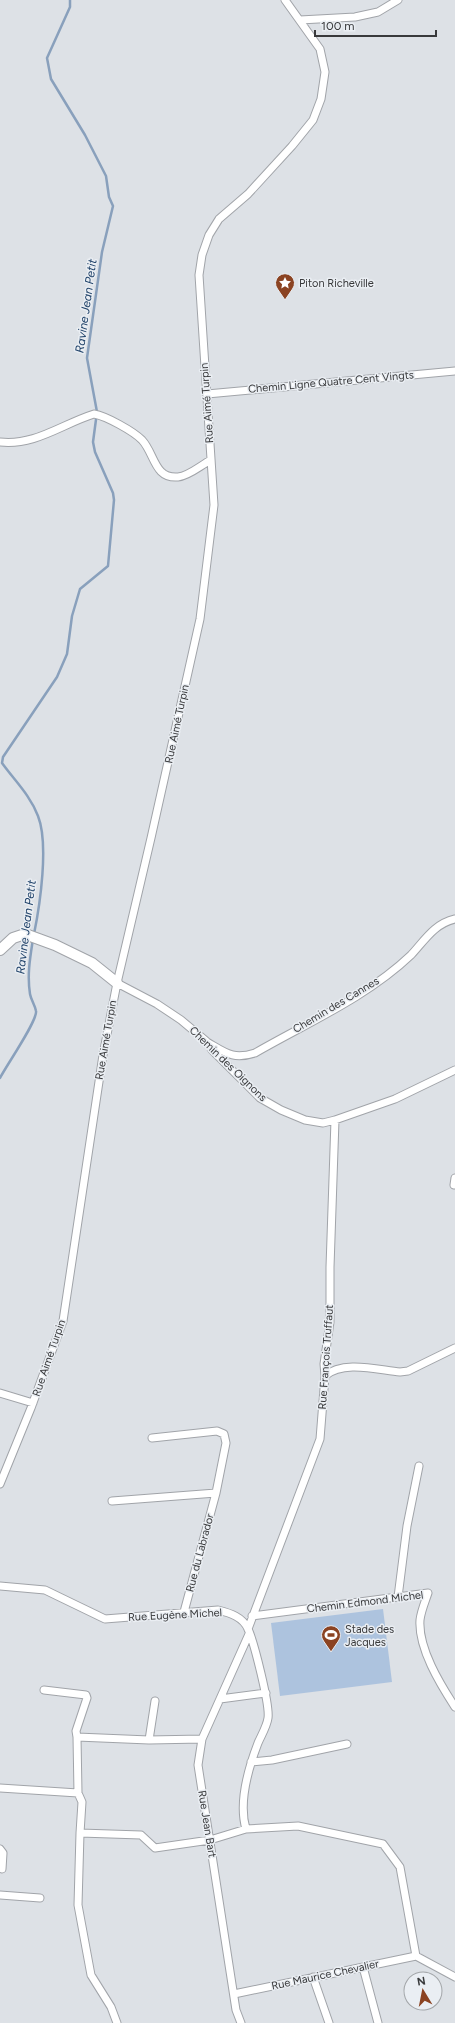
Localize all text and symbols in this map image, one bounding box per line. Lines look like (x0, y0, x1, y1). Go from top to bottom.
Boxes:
scale bar (315, 12, 436, 38)
text: 100 m (321, 19, 355, 33)
water label: Ravine Jean Petit (72, 258, 100, 354)
place icon: Piton Richeville (274, 272, 296, 300)
place label: Piton Richeville (299, 277, 374, 290)
street label: Rue Aimé Turpin (198, 362, 216, 444)
street label: Chemin Ligne Quatre Cent Vingts (248, 368, 414, 396)
street label: Rue Aimé Turpin (162, 683, 192, 765)
water label: Ravine Jean Petit (13, 879, 39, 975)
street label: Chemin des Cannes (291, 974, 381, 1036)
street label: Rue Aimé Turpin (93, 999, 119, 1081)
street label: Chemin des Oignons (187, 1024, 269, 1104)
street label: Rue François Truffaut (316, 1304, 336, 1410)
street label: Rue Aimé Turpin (30, 1318, 68, 1398)
street label: Rue du Labrador (183, 1512, 217, 1594)
street label: Chemin Edmond Michel (306, 1588, 424, 1616)
street label: Rue Eugène Michel (128, 1606, 222, 1624)
place label: Stade des Jacques (345, 1623, 394, 1649)
sports icon: Stade des Jacques (320, 1624, 342, 1652)
street label: Rue Jean Bart (195, 1789, 219, 1859)
street label: Rue Maurice Chevalier (270, 1957, 380, 1993)
north arrow (403, 1971, 443, 2011)
text: N (416, 1975, 427, 1989)

